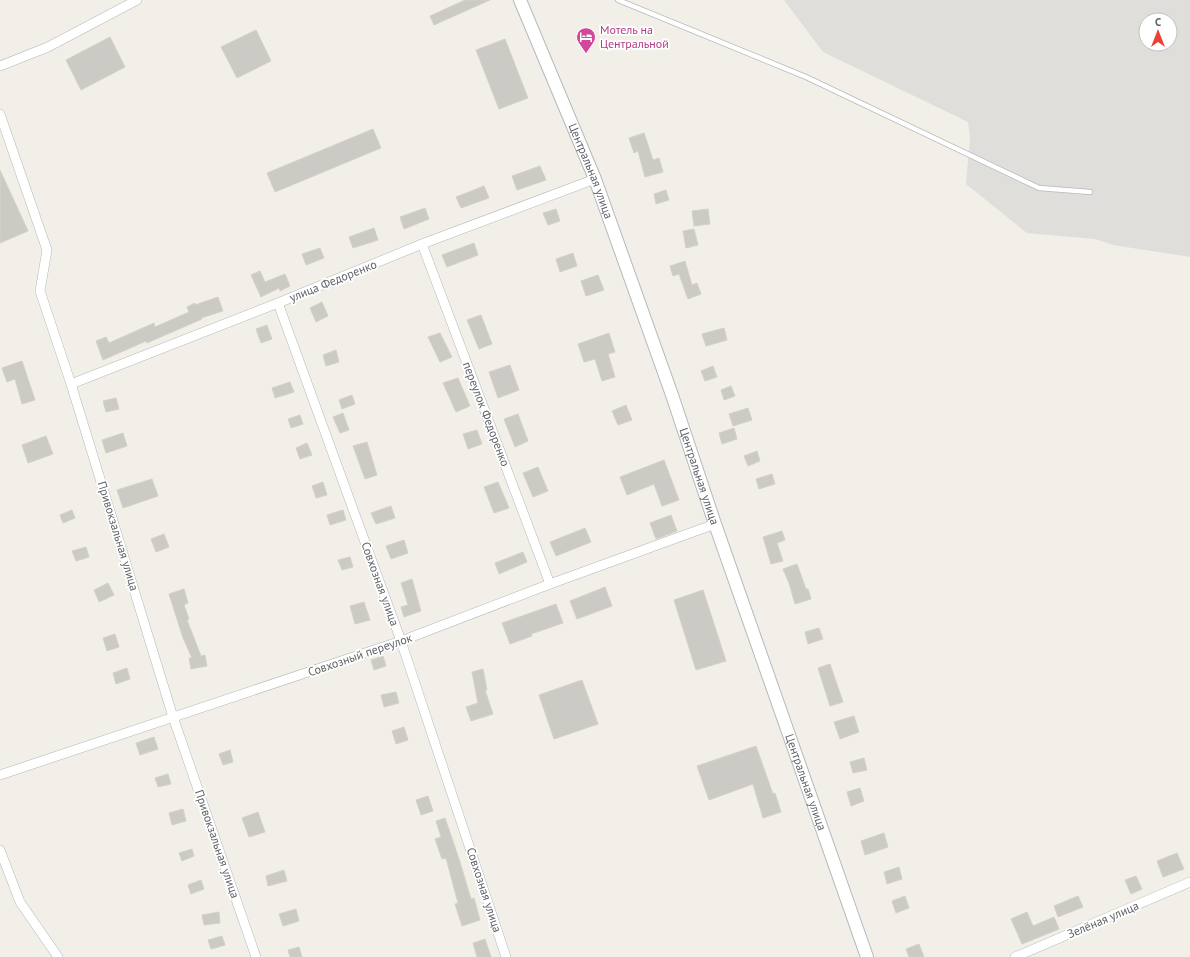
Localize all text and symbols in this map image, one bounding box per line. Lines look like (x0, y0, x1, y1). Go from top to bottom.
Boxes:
north arrow (1138, 12, 1178, 52)
text: С (1155, 15, 1161, 29)
place label: Мотель на Центральной (600, 22, 669, 51)
hotel icon: Мотель на Центральной (575, 26, 597, 54)
street label: Центральная улица (565, 121, 617, 221)
street label: улица Федоренко (287, 256, 379, 305)
street label: переулок Федоренко (460, 359, 513, 468)
street label: Центральная улица (676, 426, 723, 527)
street label: Привокзальная улица (95, 479, 142, 593)
street label: Совхозная улица (358, 540, 403, 628)
street label: Совхозный переулок (306, 630, 414, 679)
street label: Центральная улица (782, 732, 830, 832)
street label: Привокзальная улица (192, 788, 243, 900)
street label: Совхозная улица (464, 846, 505, 934)
street label: Зелёная улица (1065, 898, 1141, 941)

